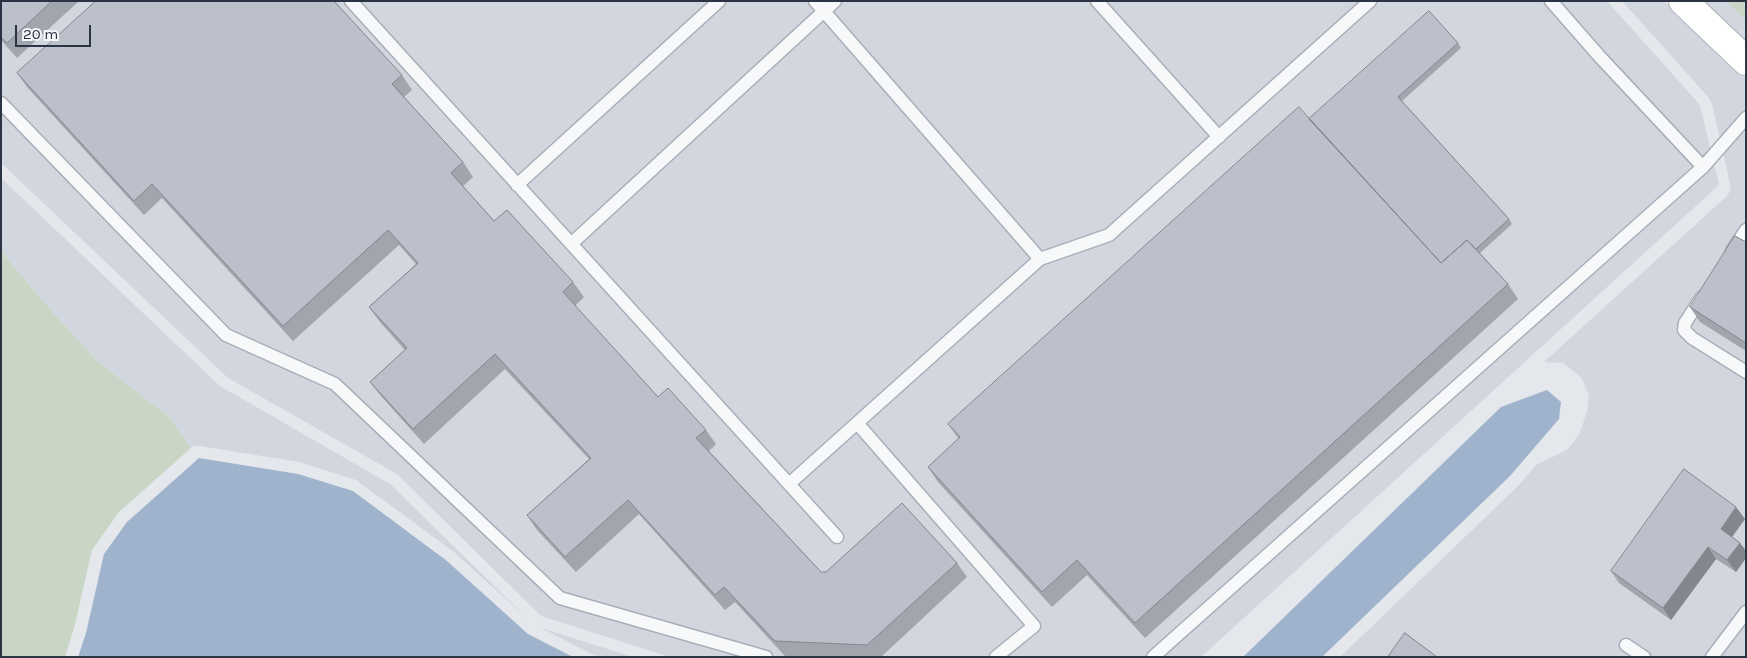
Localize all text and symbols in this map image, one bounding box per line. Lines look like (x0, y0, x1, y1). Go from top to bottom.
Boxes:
scale bar (18, 15, 94, 47)
text: 20 m (23, 25, 58, 43)

